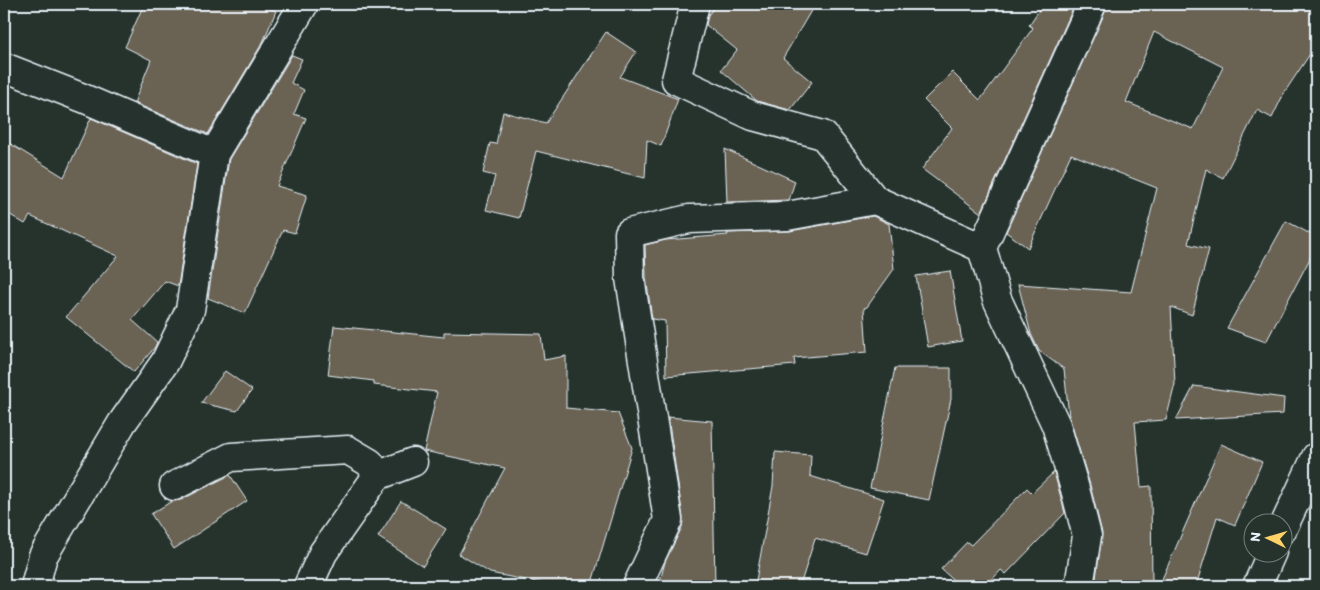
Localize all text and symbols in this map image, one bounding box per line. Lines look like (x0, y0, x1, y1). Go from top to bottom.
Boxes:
north arrow (1242, 512, 1292, 562)
text: N (1247, 531, 1264, 542)

